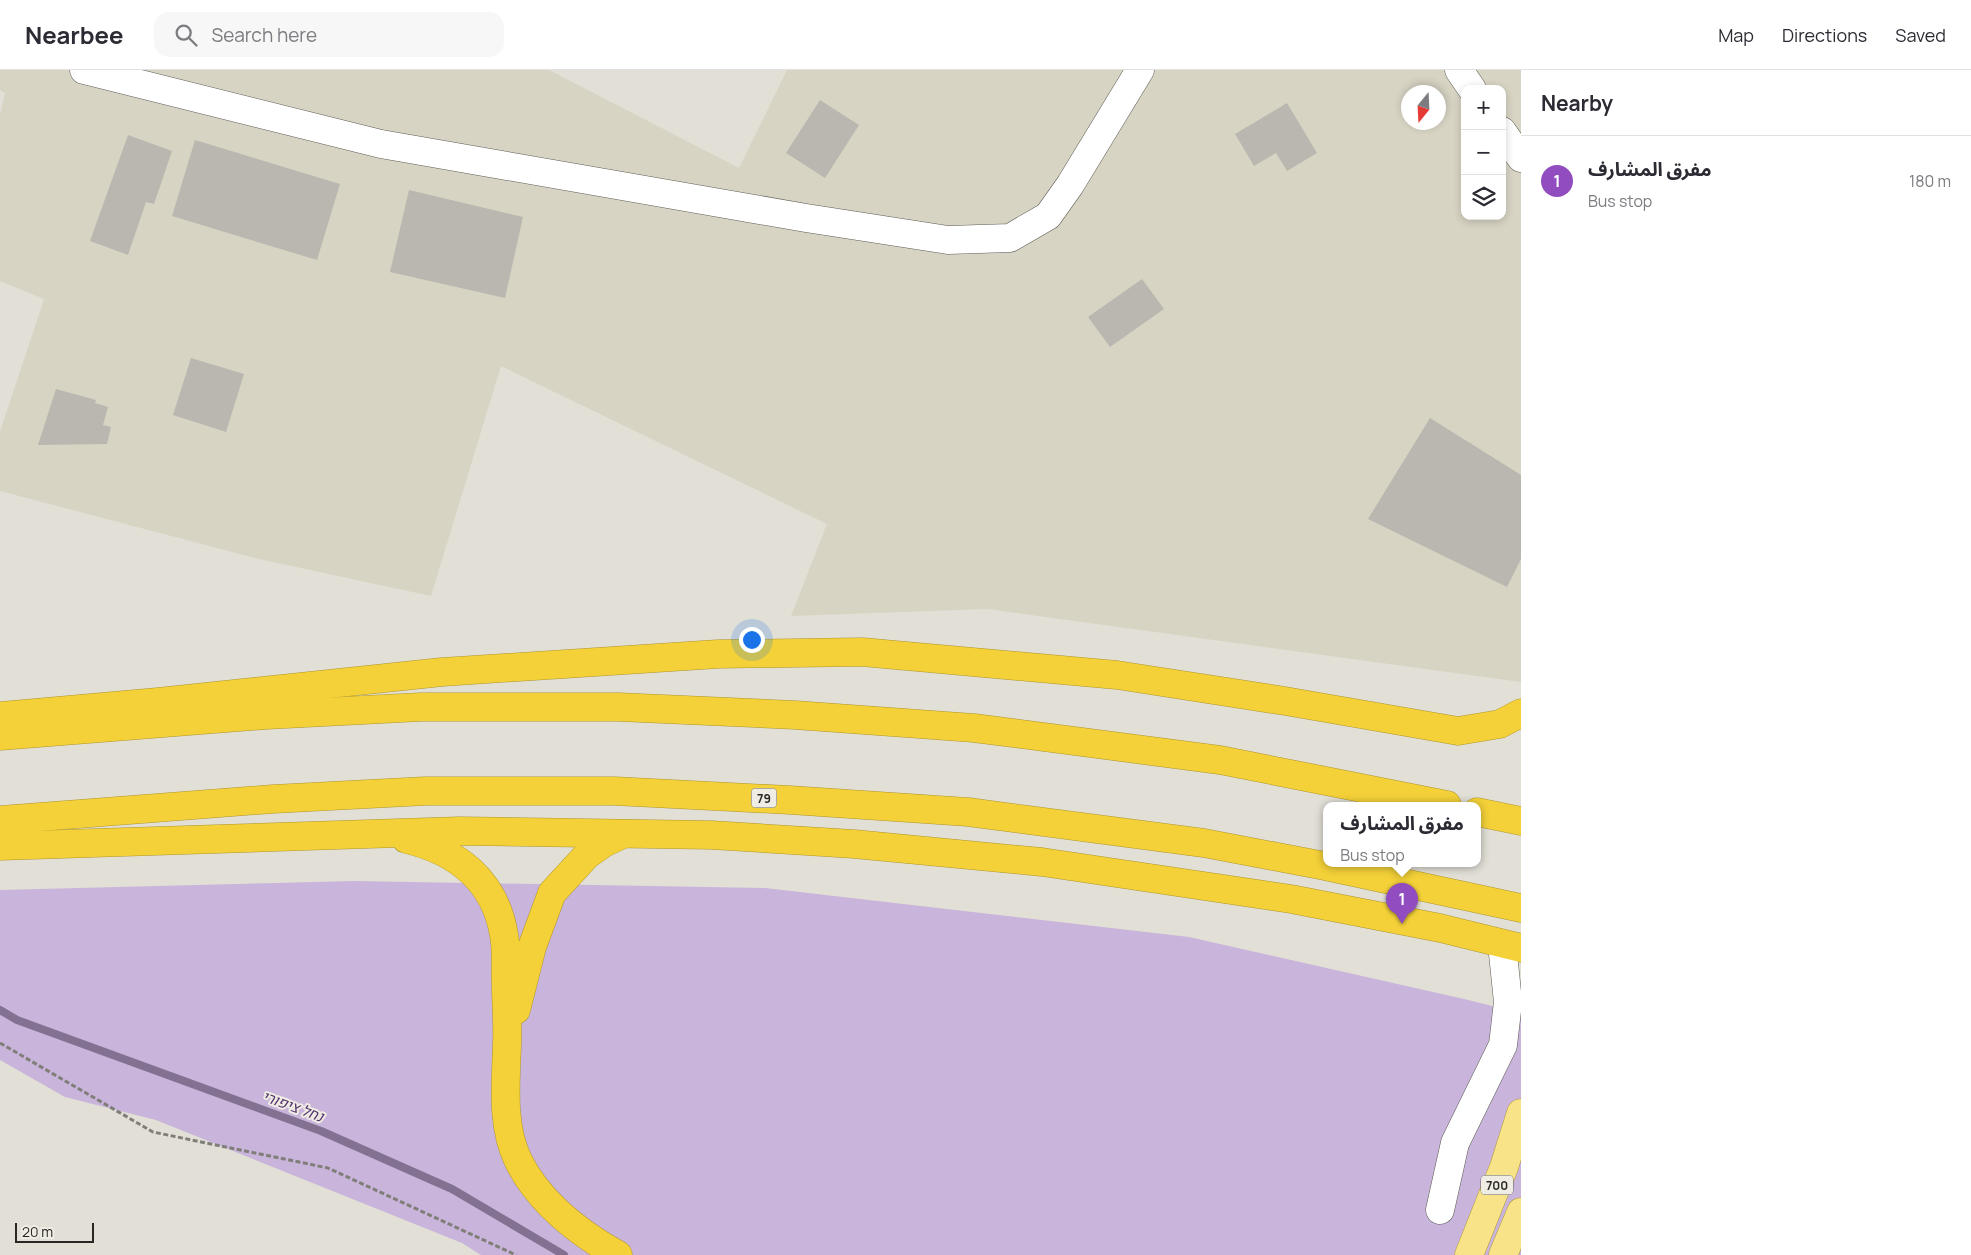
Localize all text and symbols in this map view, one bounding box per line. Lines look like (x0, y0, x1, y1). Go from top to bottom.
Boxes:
search box (154, 12, 504, 57)
text: Nearbee (25, 18, 124, 51)
icon: search (172, 21, 200, 49)
text: Search here (212, 22, 317, 48)
text: Map (1718, 23, 1754, 47)
text: Directions (1782, 23, 1867, 47)
text: Saved (1895, 23, 1946, 47)
north arrow (1401, 85, 1446, 130)
map controls (1461, 85, 1506, 220)
button: + (1461, 85, 1506, 130)
text: Nearby (1541, 89, 1613, 117)
button: − (1461, 130, 1506, 175)
text: مفرق المشارف (1588, 156, 1711, 182)
text: 1 (1553, 170, 1561, 192)
text: 180 m (1909, 170, 1951, 192)
button: layers (1461, 175, 1506, 220)
text: Bus stop (1588, 190, 1652, 212)
your location (739, 627, 765, 653)
road number: 79 (752, 788, 776, 808)
popup (1323, 802, 1481, 867)
text: مفرق المشارف (1340, 810, 1464, 836)
text: Bus stop (1340, 844, 1405, 866)
pin: 1 (1386, 883, 1418, 924)
water label: נחל ציפורי (259, 1085, 328, 1127)
road number: 700 (1481, 1176, 1513, 1194)
scale bar (15, 1220, 94, 1243)
text: 20 m (22, 1222, 53, 1241)

